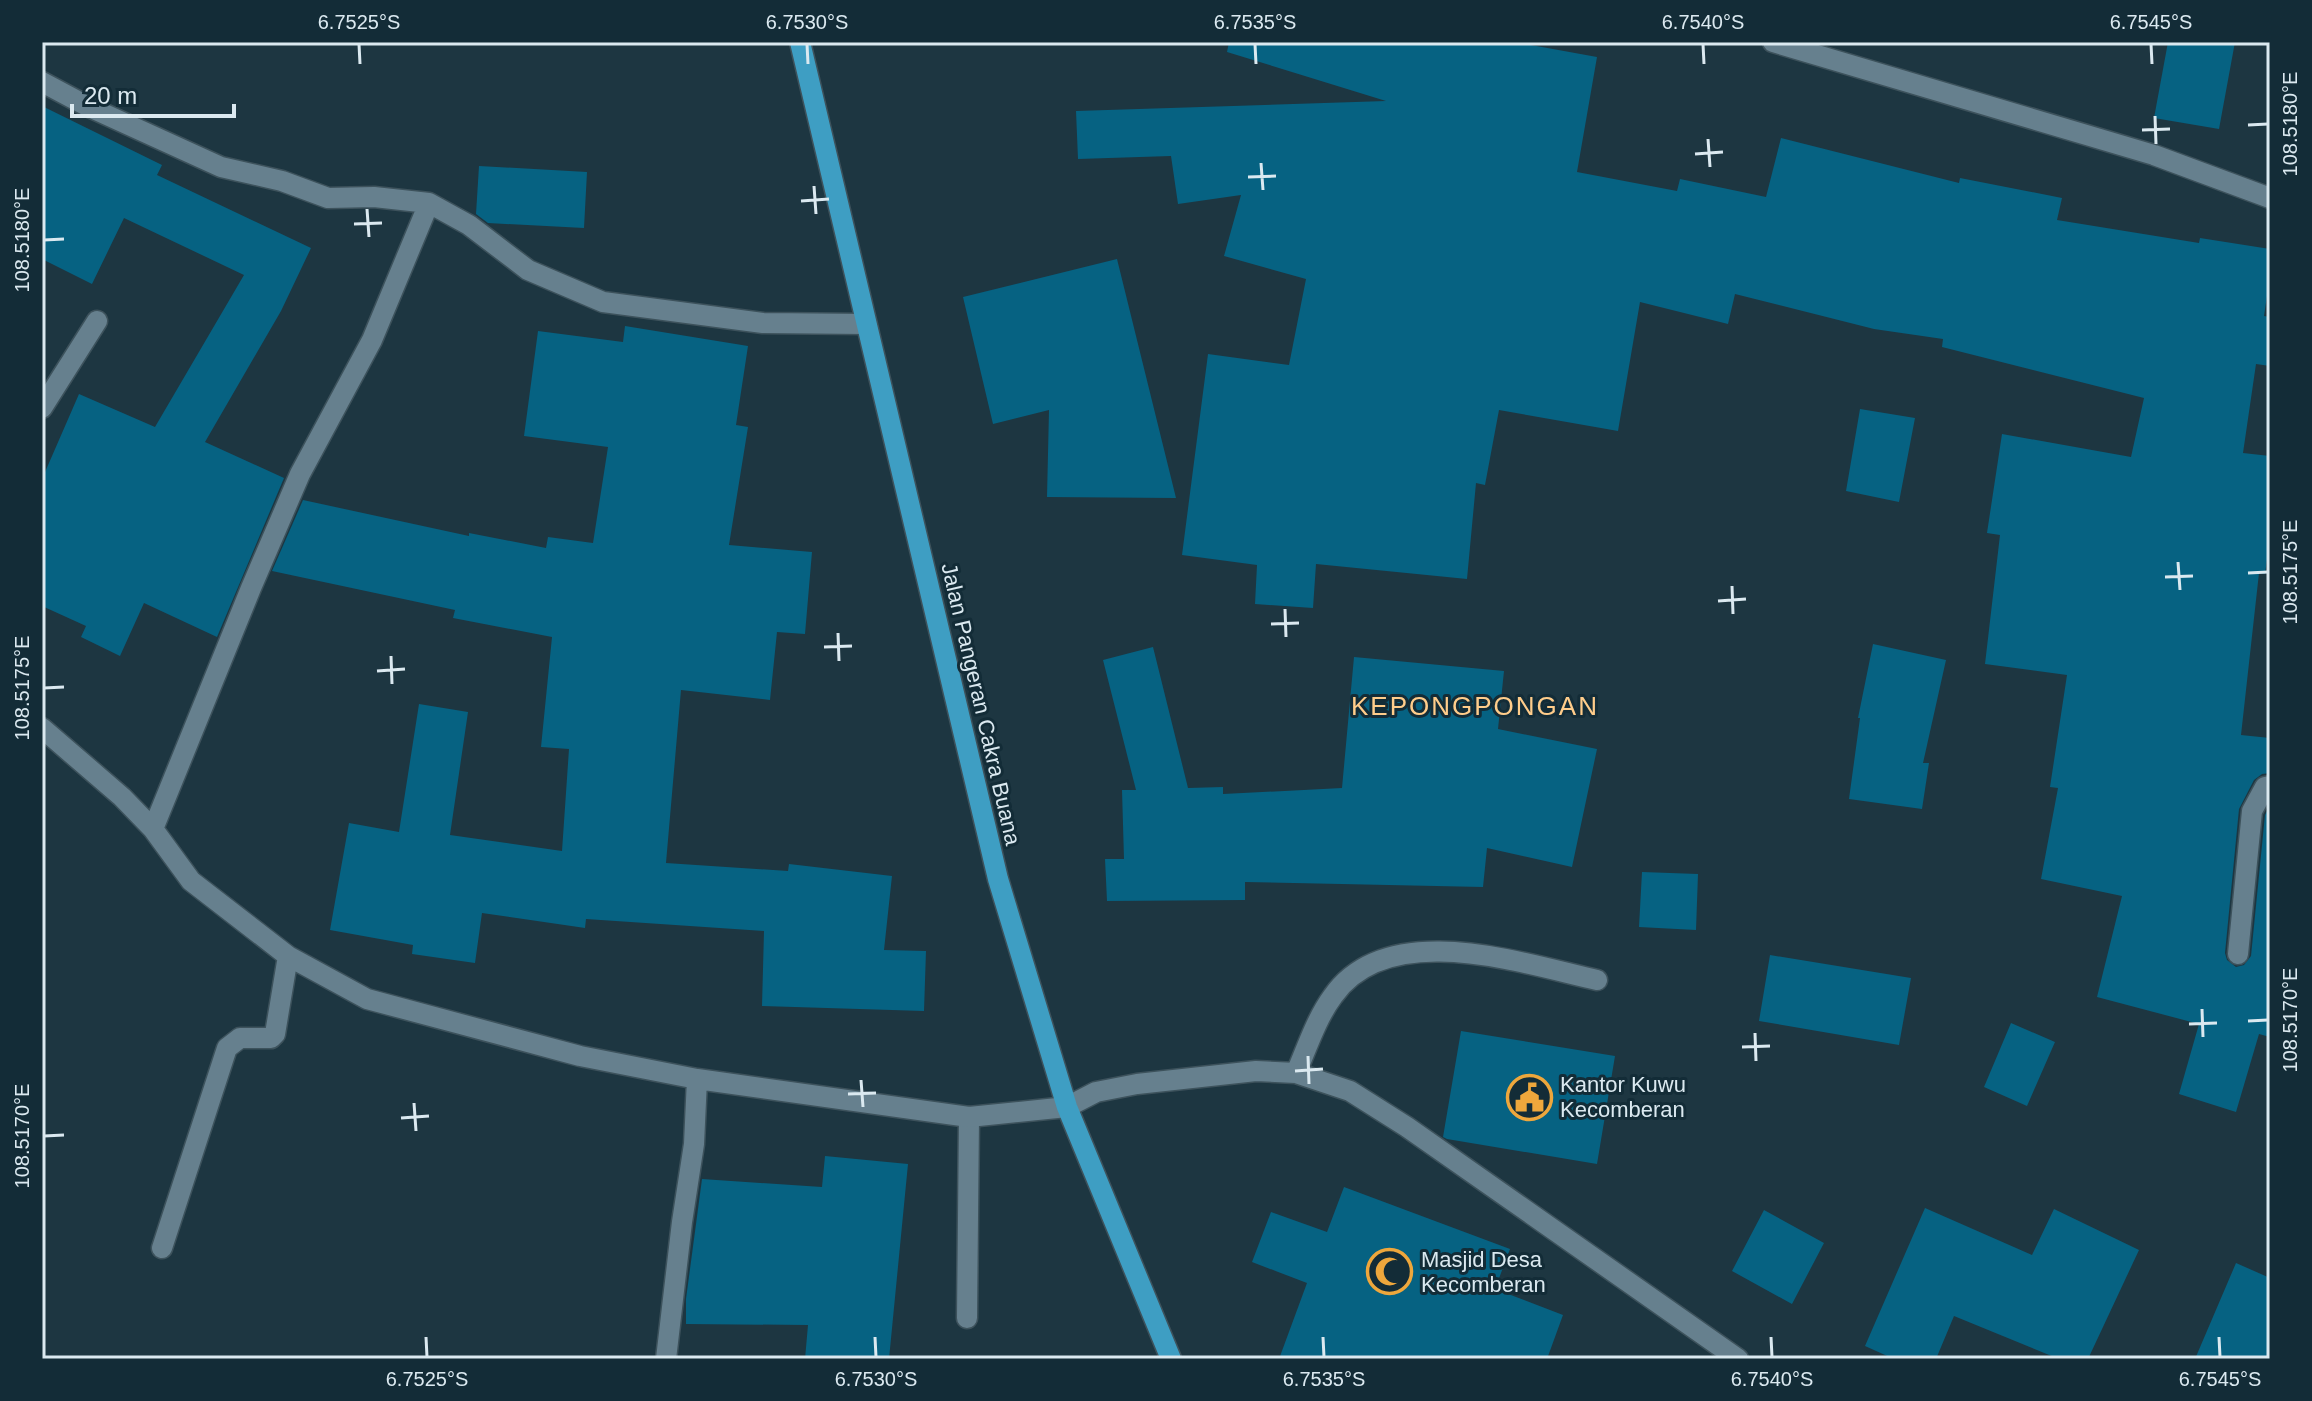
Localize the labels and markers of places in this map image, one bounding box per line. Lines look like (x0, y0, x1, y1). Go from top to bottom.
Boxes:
place label: Kantor Kuwu Kecomberan (1560, 1072, 1686, 1122)
public building icon: Kantor Kuwu Kecomberan (1505, 1073, 1553, 1121)
place label: Masjid Desa Kecomberan (1421, 1247, 1546, 1297)
mosque icon: Masjid Desa Kecomberan (1366, 1248, 1414, 1296)

